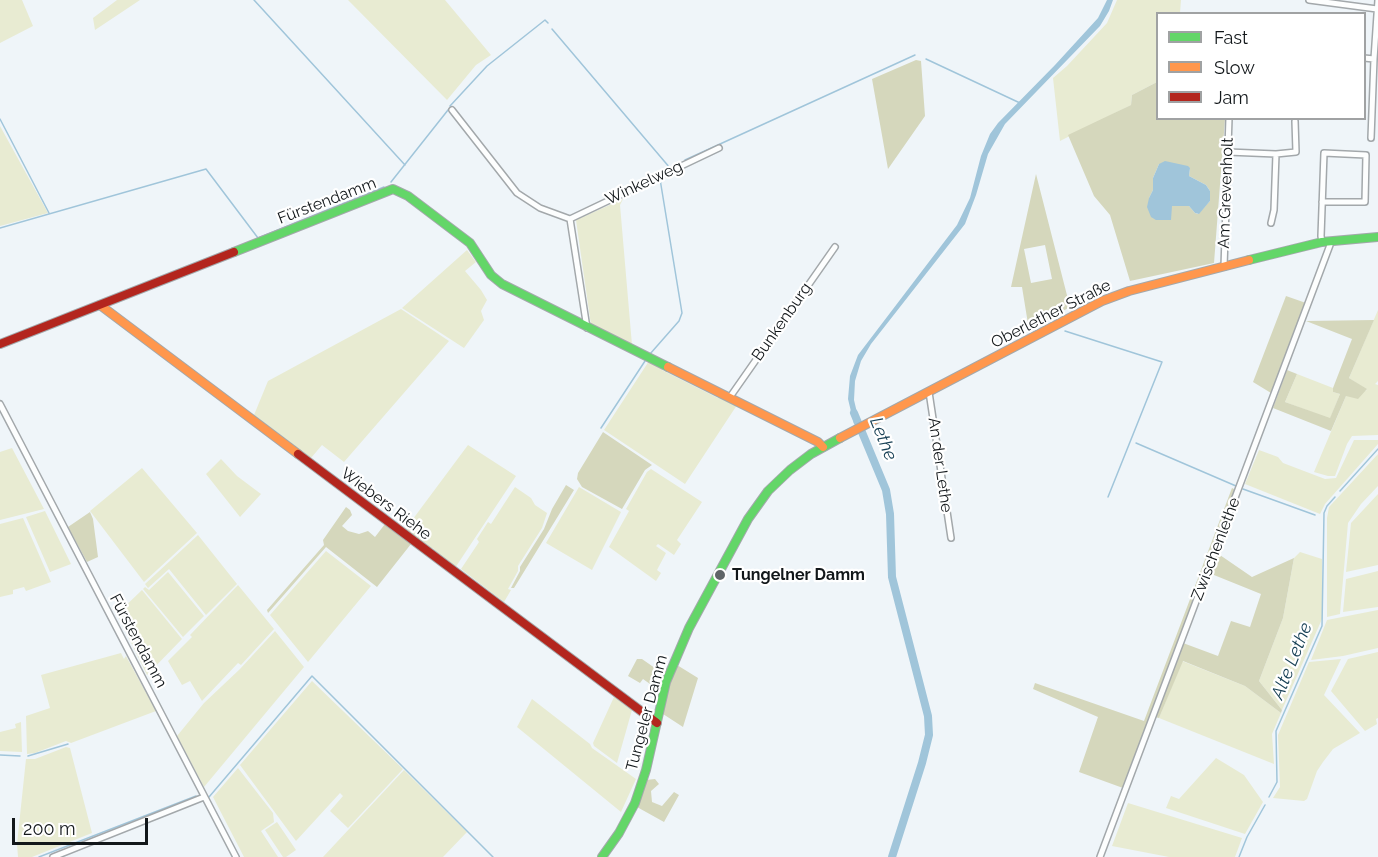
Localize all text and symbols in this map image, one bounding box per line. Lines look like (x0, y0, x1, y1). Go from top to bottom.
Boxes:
legend (1156, 12, 1366, 120)
text: Fast (1214, 27, 1248, 48)
text: Slow (1214, 57, 1255, 78)
text: Jam (1214, 87, 1249, 108)
street label: Am Grevenholt (1214, 137, 1238, 249)
street label: Winkelweg (602, 157, 686, 209)
street label: Fürstendamm (275, 173, 379, 229)
street label: Oberlether Straße (988, 276, 1114, 352)
street label: Bunkenburg (748, 279, 816, 365)
water label: Lethe (865, 414, 901, 464)
street label: An der Lethe (924, 416, 956, 514)
street label: Wiebers Riehe (337, 464, 435, 544)
street label: Zwischenlethe (1188, 495, 1244, 603)
place label: Tungelner Damm (732, 565, 865, 585)
marker: Tungelner Damm (713, 568, 727, 582)
street label: Fürstendamm (105, 591, 171, 691)
water label: Alte Lethe (1267, 620, 1317, 702)
street label: Tungeler Damm (622, 653, 672, 773)
scale bar (15, 806, 152, 844)
text: 200 m (23, 818, 76, 839)

